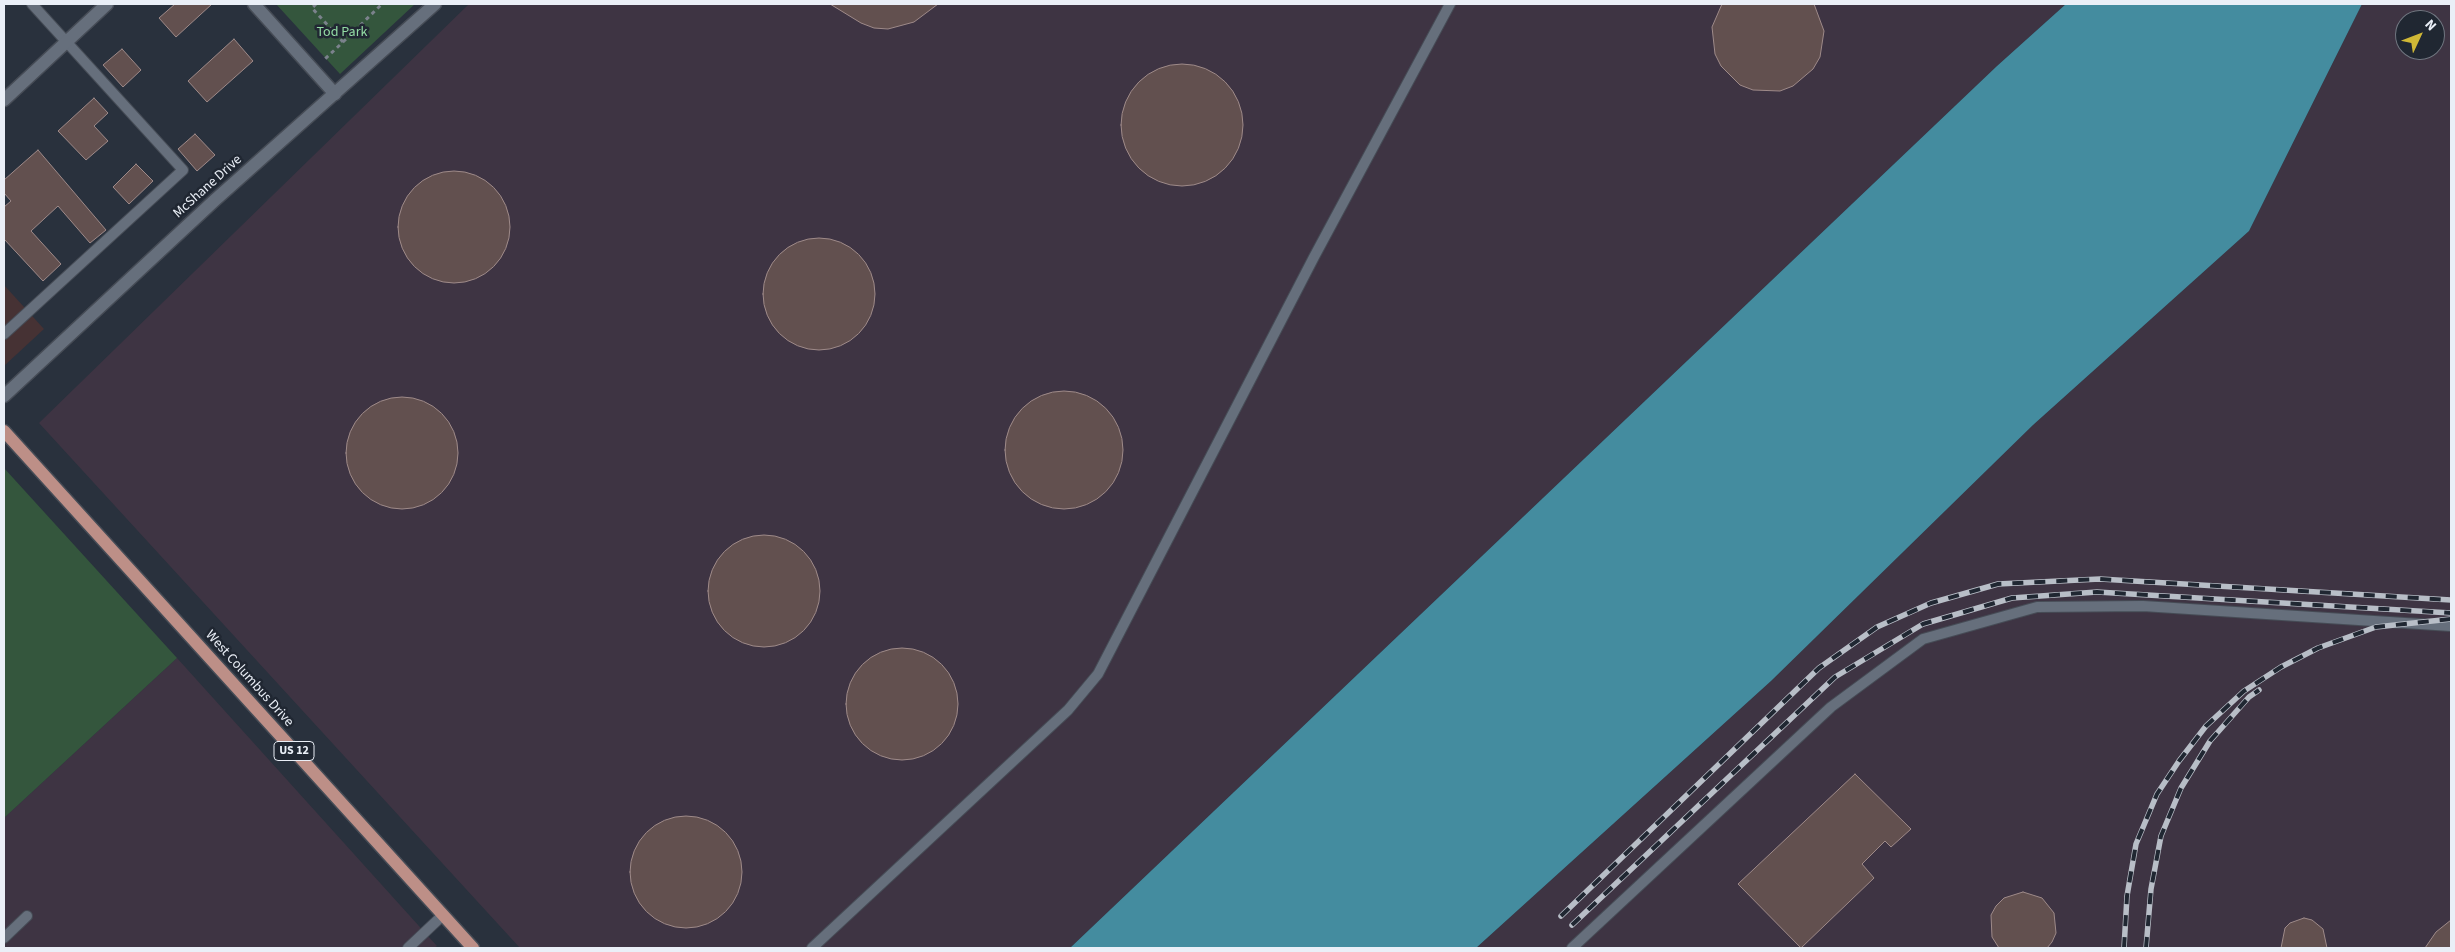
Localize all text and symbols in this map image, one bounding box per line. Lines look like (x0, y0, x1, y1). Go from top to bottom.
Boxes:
north arrow (2395, 10, 2445, 60)
text: N (2420, 15, 2441, 36)
park label: Tod Park (317, 25, 367, 41)
street label: McShane Drive (170, 152, 246, 222)
street label: West Columbus Drive (201, 627, 297, 731)
road number: US 12 (274, 741, 314, 760)

